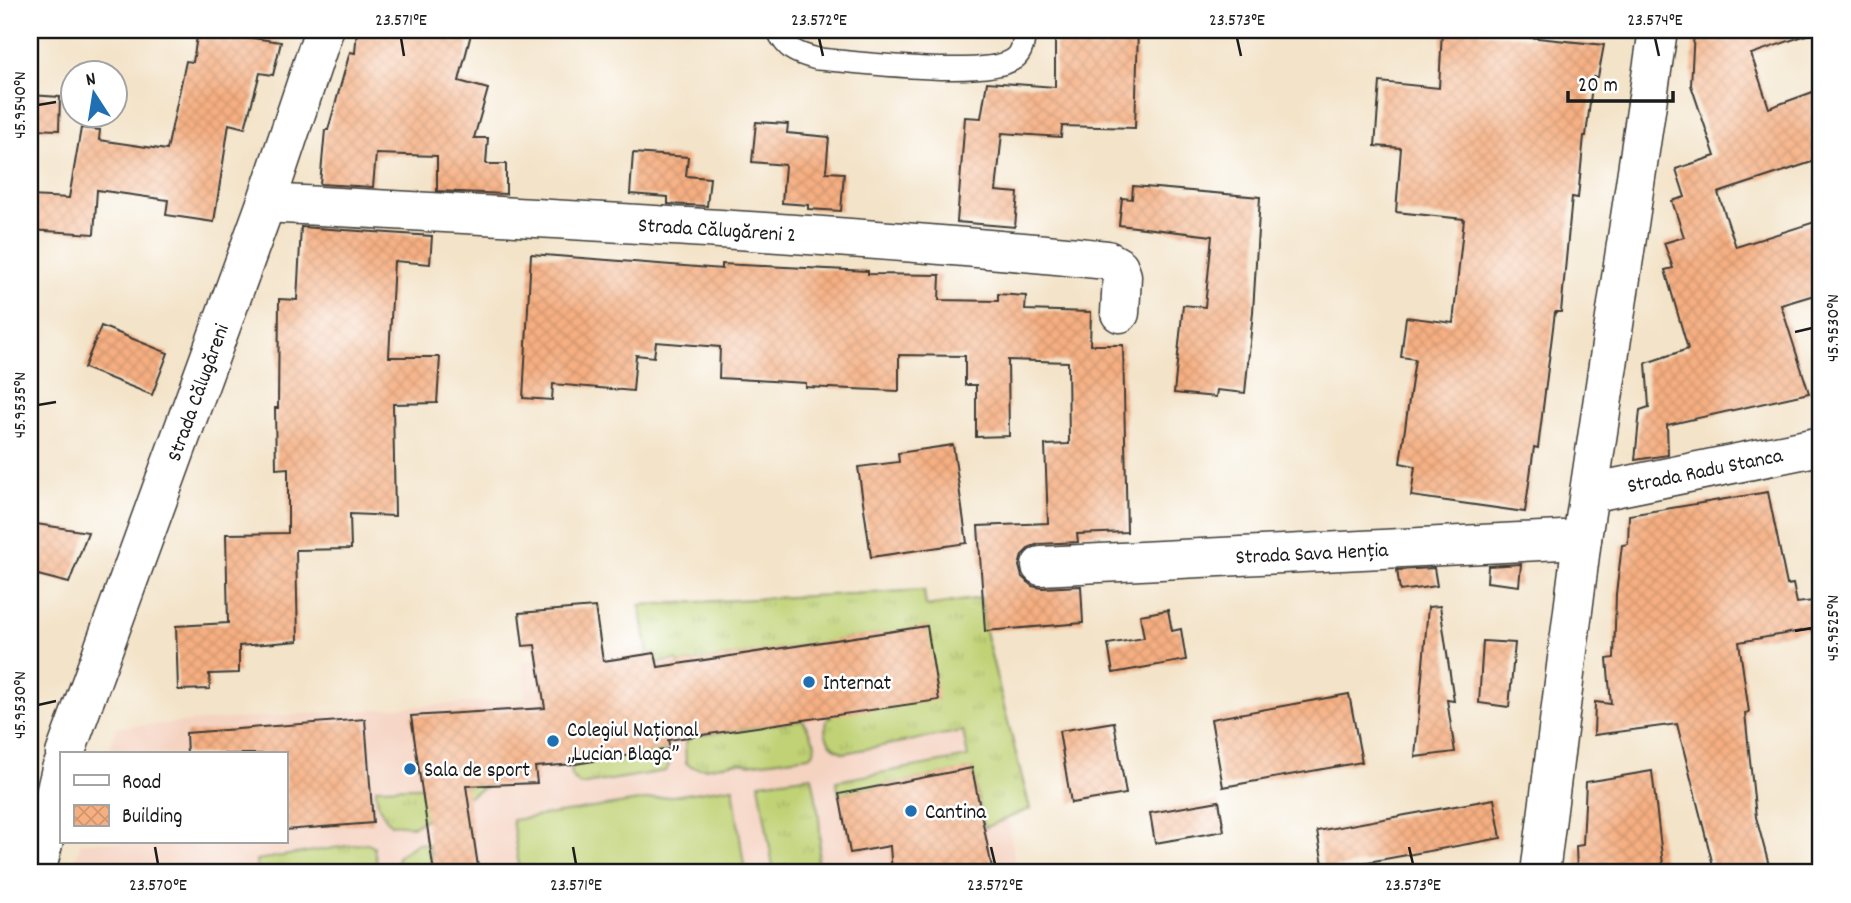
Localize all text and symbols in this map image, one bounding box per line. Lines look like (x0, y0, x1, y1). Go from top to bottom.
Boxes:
text: 23.571°E (375, 9, 427, 34)
text: 23.572°E (791, 9, 847, 34)
text: 23.573°E (1209, 9, 1265, 34)
text: 23.574°E (1627, 9, 1683, 34)
north arrow (60, 60, 130, 130)
scale bar (1568, 60, 1672, 104)
text: N (84, 67, 99, 95)
text: 45.9540°N (9, 71, 34, 139)
text: 20 m (1578, 72, 1618, 102)
street label: Strada Călugăreni 2 (637, 212, 797, 252)
text: 45.9530°N (1822, 294, 1847, 362)
street label: Strada Călugăreni (161, 320, 239, 466)
text: 45.9535°N (9, 372, 34, 438)
street label: Strada Radu Stanca (1625, 442, 1787, 503)
street label: Strada Sava Henția (1235, 537, 1390, 574)
text: 45.9525°N (1822, 595, 1847, 661)
place label: Internat (823, 670, 892, 700)
text: 45.9530°N (9, 671, 34, 739)
marker: Internat (801, 674, 817, 690)
place label: Colegiul Național „Lucian Blaga” (567, 717, 699, 771)
marker: Colegiul Național „Lucian Blaga” (545, 733, 561, 749)
legend (60, 752, 287, 844)
place label: Sala de sport (424, 757, 530, 787)
marker: Sala de sport (402, 761, 418, 777)
text: Road (122, 769, 161, 799)
place label: Cantina (925, 799, 987, 829)
text: Building (122, 803, 182, 833)
marker: Cantina (903, 803, 919, 819)
text: 23.570°E (129, 874, 187, 899)
text: 23.571°E (550, 874, 602, 899)
text: 23.572°E (967, 874, 1023, 899)
text: 23.573°E (1385, 874, 1441, 899)

